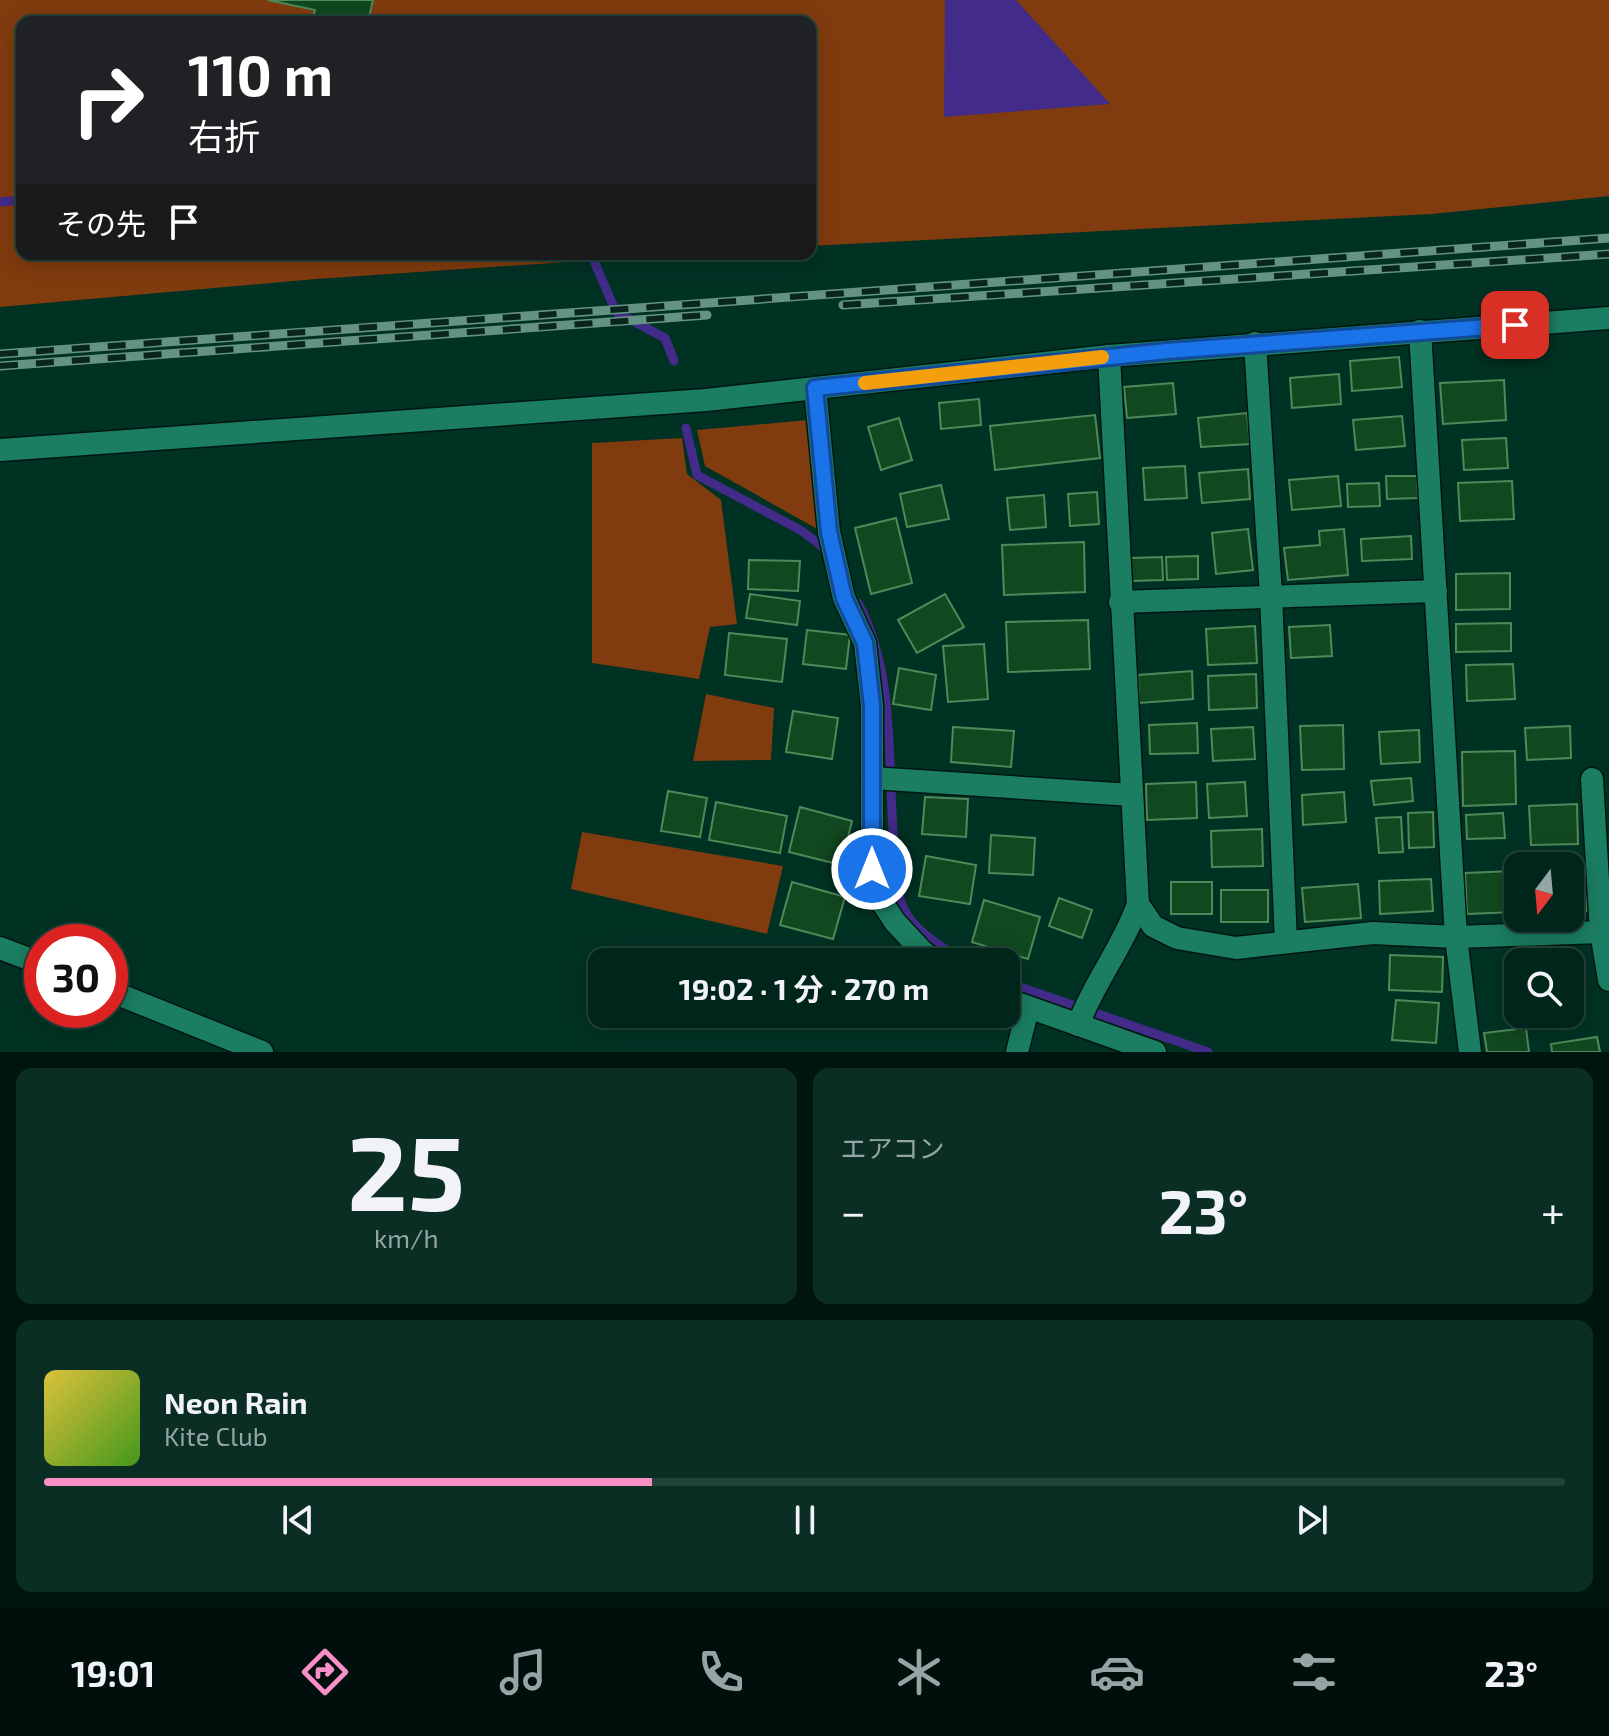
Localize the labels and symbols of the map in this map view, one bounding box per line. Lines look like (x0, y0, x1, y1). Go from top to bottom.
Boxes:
pin (1481, 291, 1549, 359)
position arrow (830, 827, 914, 911)
north arrow (1504, 852, 1584, 932)
speed limit sign: 30 (24, 924, 128, 1028)

